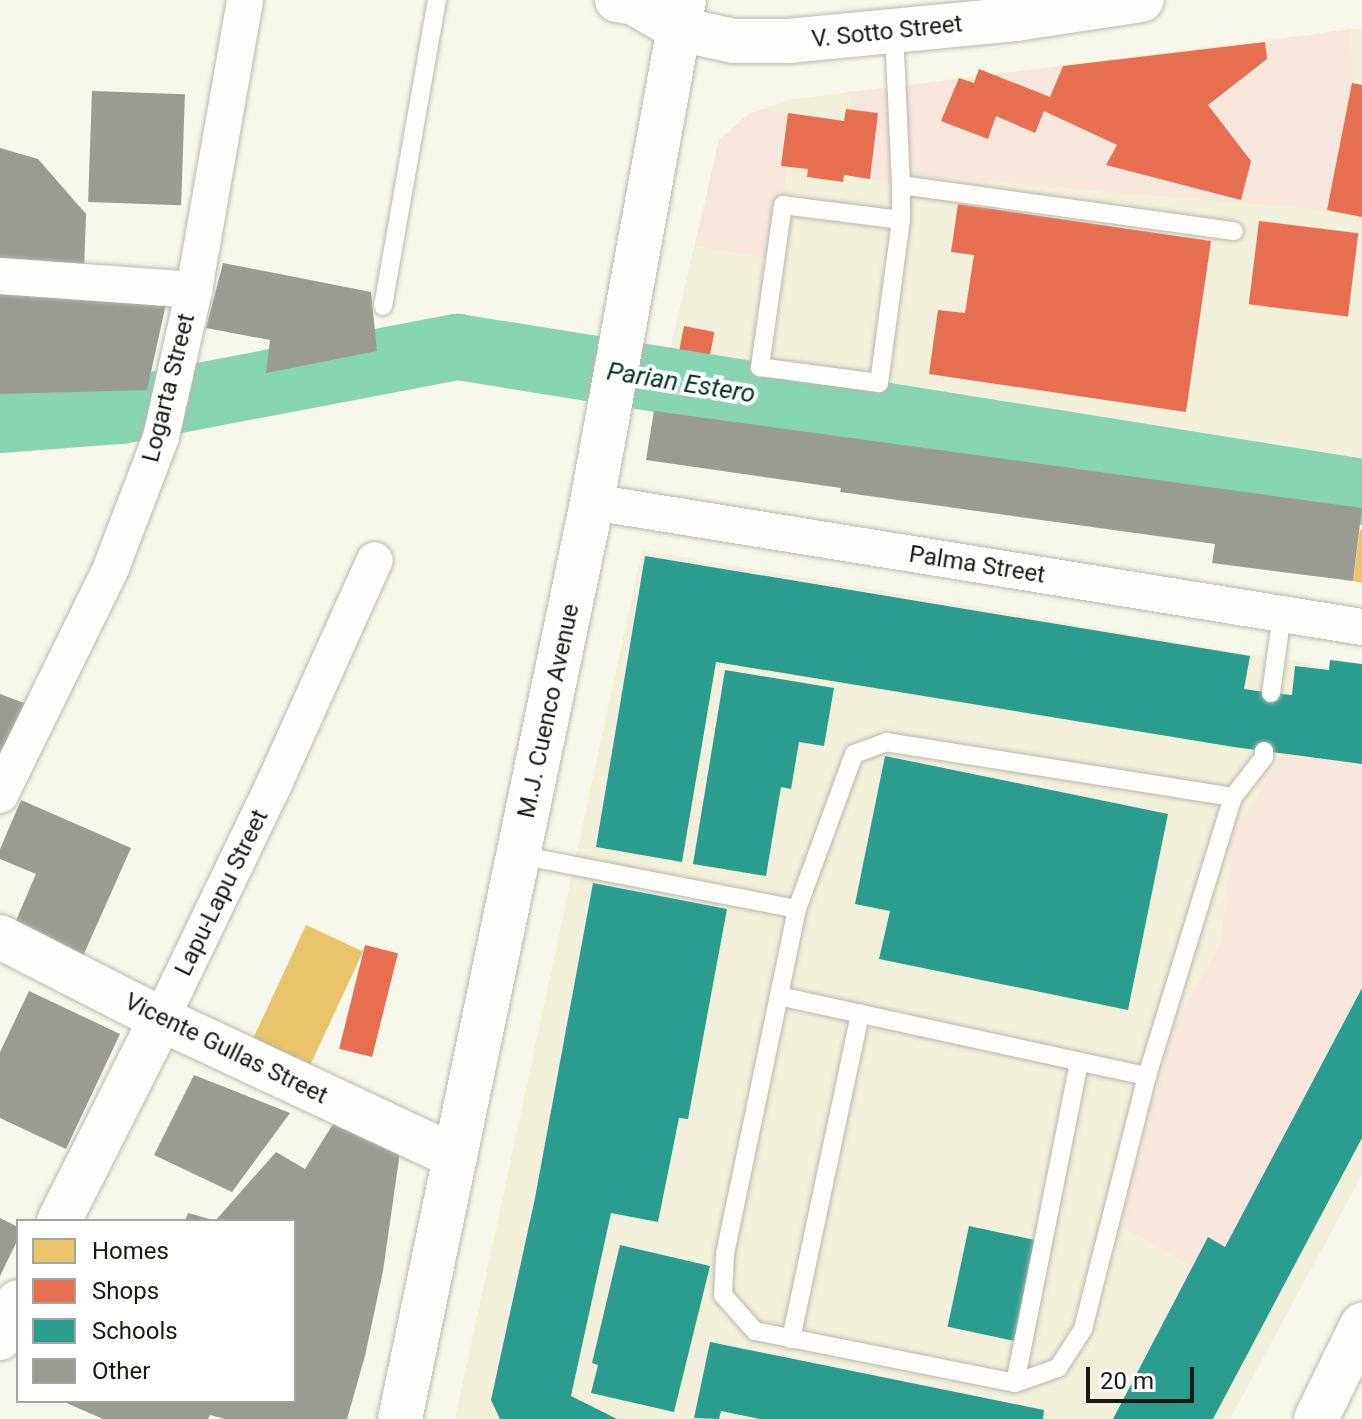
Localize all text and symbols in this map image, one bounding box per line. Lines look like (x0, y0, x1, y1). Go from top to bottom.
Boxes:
street label: V. Sotto Street (810, 10, 964, 54)
street label: Logarta Street (137, 311, 201, 465)
water label: Parian Estero (605, 356, 757, 410)
street label: Palma Street (907, 540, 1047, 590)
street label: M.J. Cuenco Avenue (512, 601, 586, 821)
street label: Lapu-Lapu Street (169, 805, 275, 981)
street label: Vicente Gullas Street (120, 987, 332, 1111)
legend (16, 1219, 296, 1403)
text: Homes (92, 1237, 169, 1265)
text: Shops (92, 1277, 159, 1305)
text: Schools (92, 1317, 178, 1345)
scale bar (1090, 1351, 1198, 1401)
text: Other (92, 1357, 150, 1385)
text: 20 m (1100, 1367, 1154, 1395)

